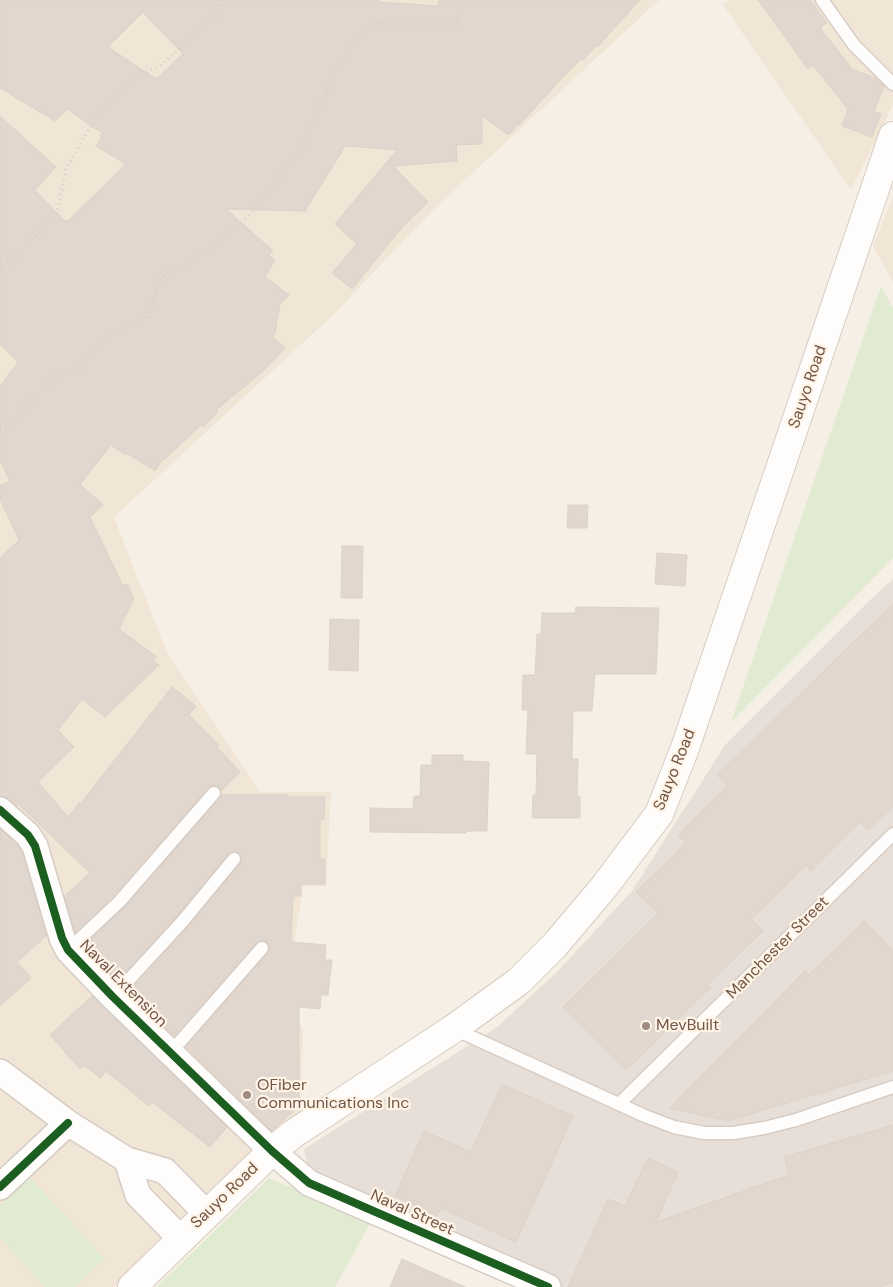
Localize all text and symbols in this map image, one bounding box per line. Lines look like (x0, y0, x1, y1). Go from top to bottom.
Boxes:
street label: Sauyo Road (785, 343, 831, 431)
street label: Sauyo Road (650, 726, 700, 814)
street label: Manchester Street (723, 893, 833, 1003)
street label: Naval Extension (75, 936, 171, 1032)
place label: MevBuilt (656, 1016, 719, 1036)
marker: MevBuilt (640, 1020, 652, 1032)
place label: OFiber Communications Inc (257, 1076, 409, 1114)
marker: OFiber Communications Inc (241, 1089, 253, 1101)
street label: Sauyo Road (187, 1159, 263, 1233)
street label: Naval Street (367, 1186, 457, 1240)

